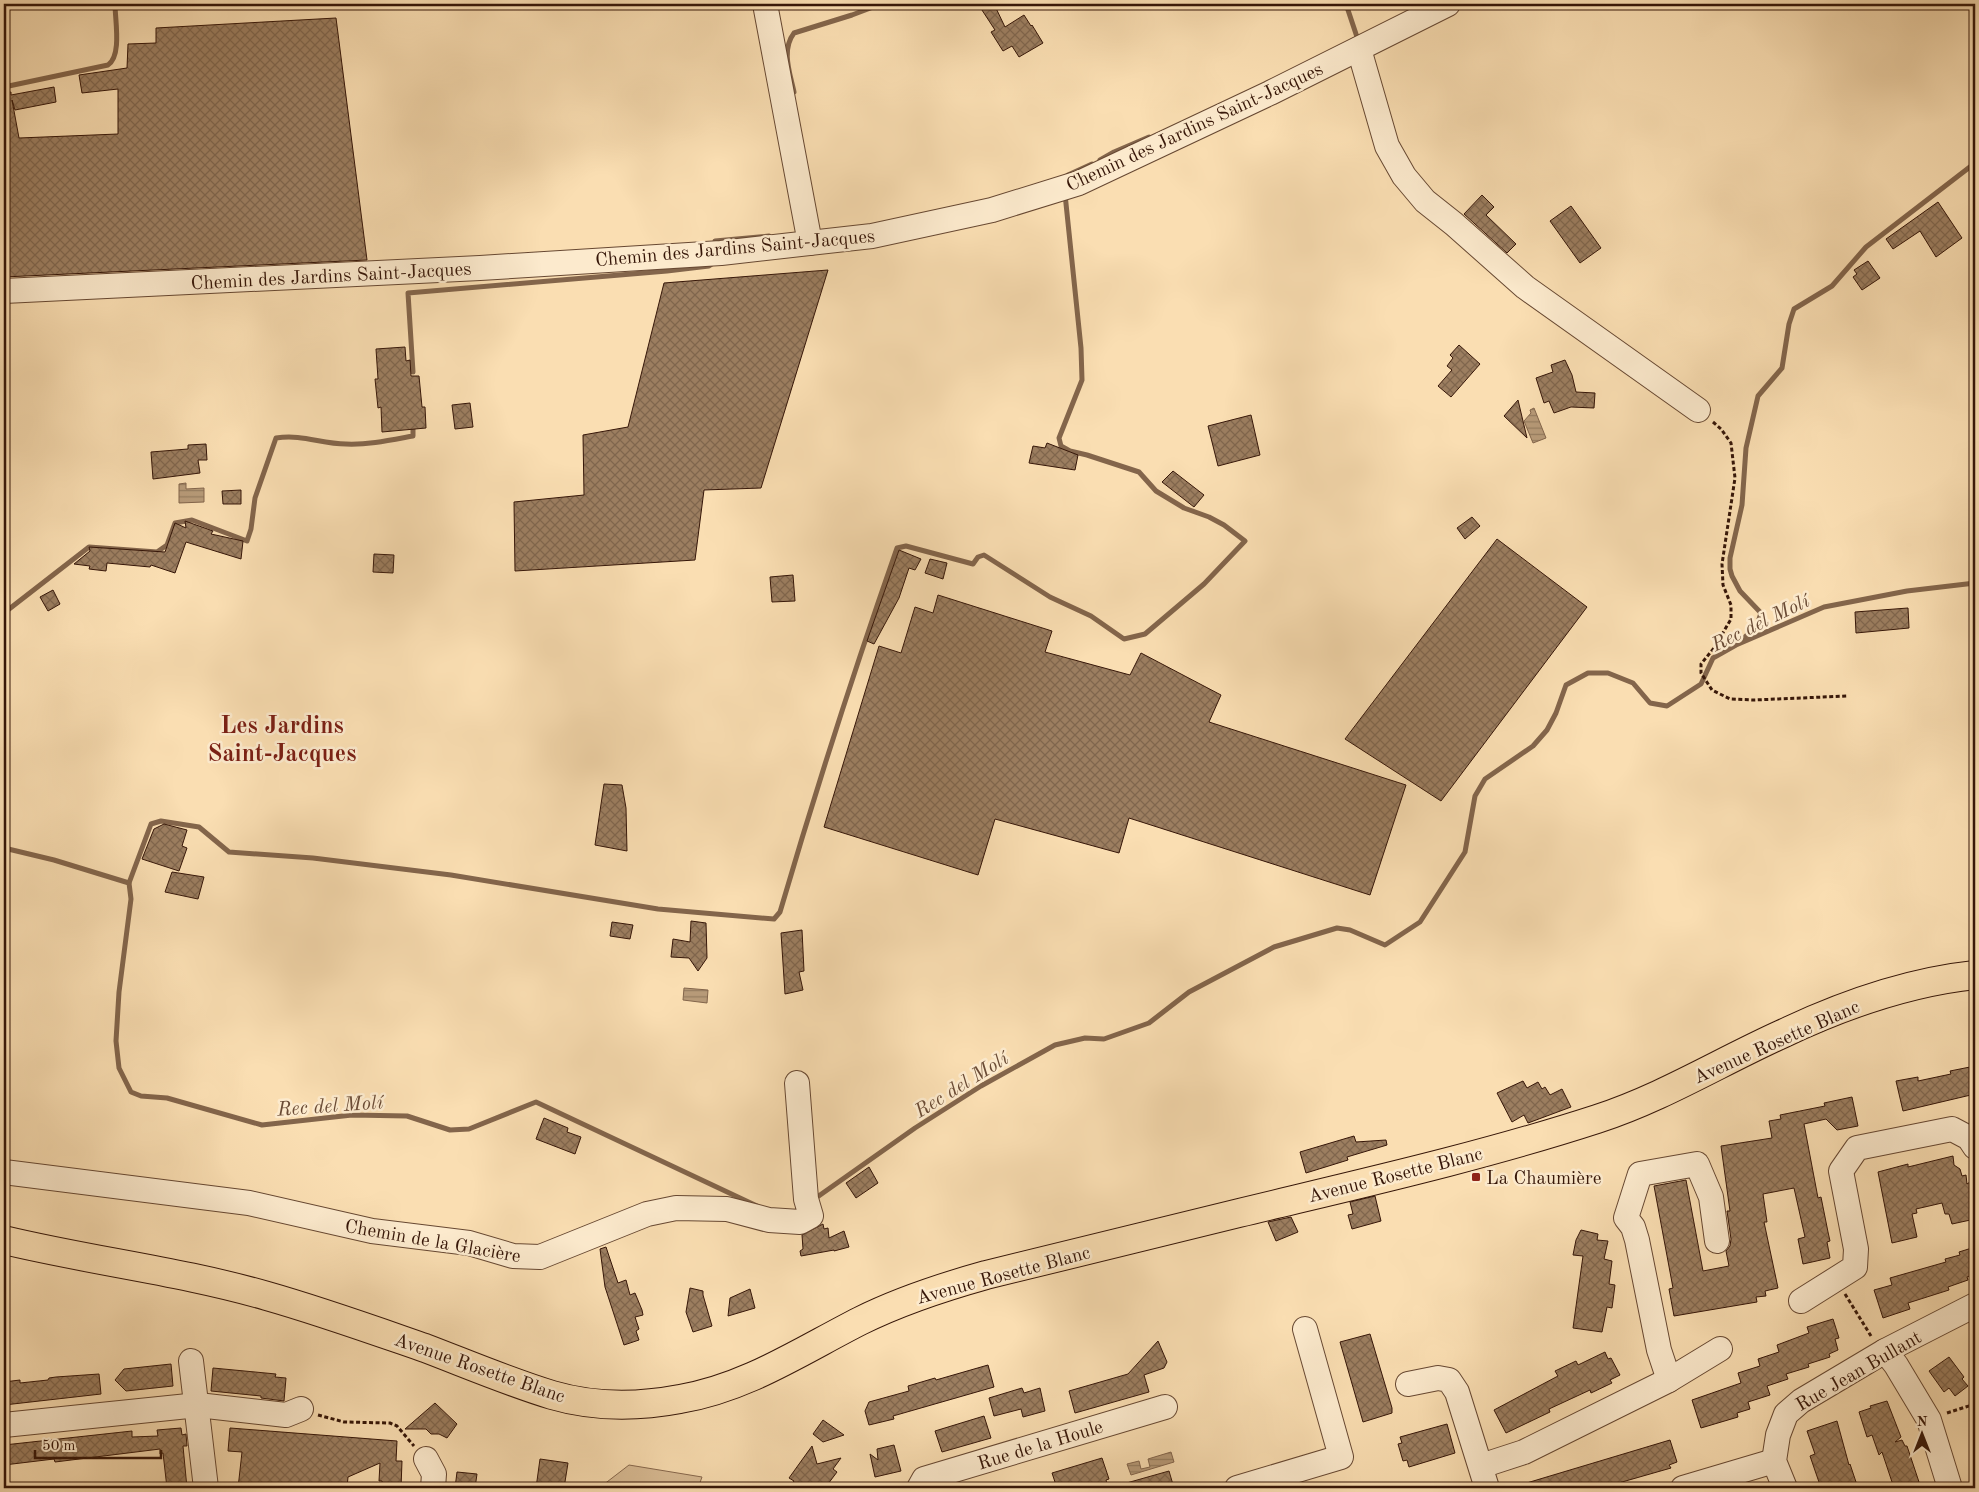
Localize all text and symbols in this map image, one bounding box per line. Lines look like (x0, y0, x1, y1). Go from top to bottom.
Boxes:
street label: Chemin des Jardins Saint-Jacques (1064, 60, 1326, 196)
street label: Chemin des Jardins Saint-Jacques (594, 228, 876, 271)
street label: Chemin des Jardins Saint-Jacques (190, 261, 472, 294)
water label: Rec del Molí (1708, 591, 1814, 657)
district label: Les Jardins Saint-Jacques (208, 715, 356, 767)
street label: Avenue Rosette Blanc (1691, 998, 1863, 1088)
water label: Rec del Molí (911, 1048, 1014, 1123)
water label: Rec del Molí (275, 1093, 385, 1121)
street label: Avenue Rosette Blanc (1306, 1146, 1485, 1207)
place label: La Chaumière (1486, 1170, 1602, 1189)
marker: La Chaumière (1470, 1171, 1482, 1183)
street label: Chemin de la Glacière (343, 1218, 522, 1267)
street label: Avenue Rosette Blanc (915, 1244, 1093, 1309)
street label: Rue Jean Bullant (1793, 1329, 1925, 1416)
street label: Avenue Rosette Blanc (391, 1331, 567, 1408)
north arrow (1896, 1410, 1946, 1460)
text: N (1917, 1415, 1928, 1429)
street label: Rue de la Houle (976, 1418, 1106, 1474)
scale bar (35, 1427, 161, 1459)
text: 50 m (42, 1439, 76, 1454)

